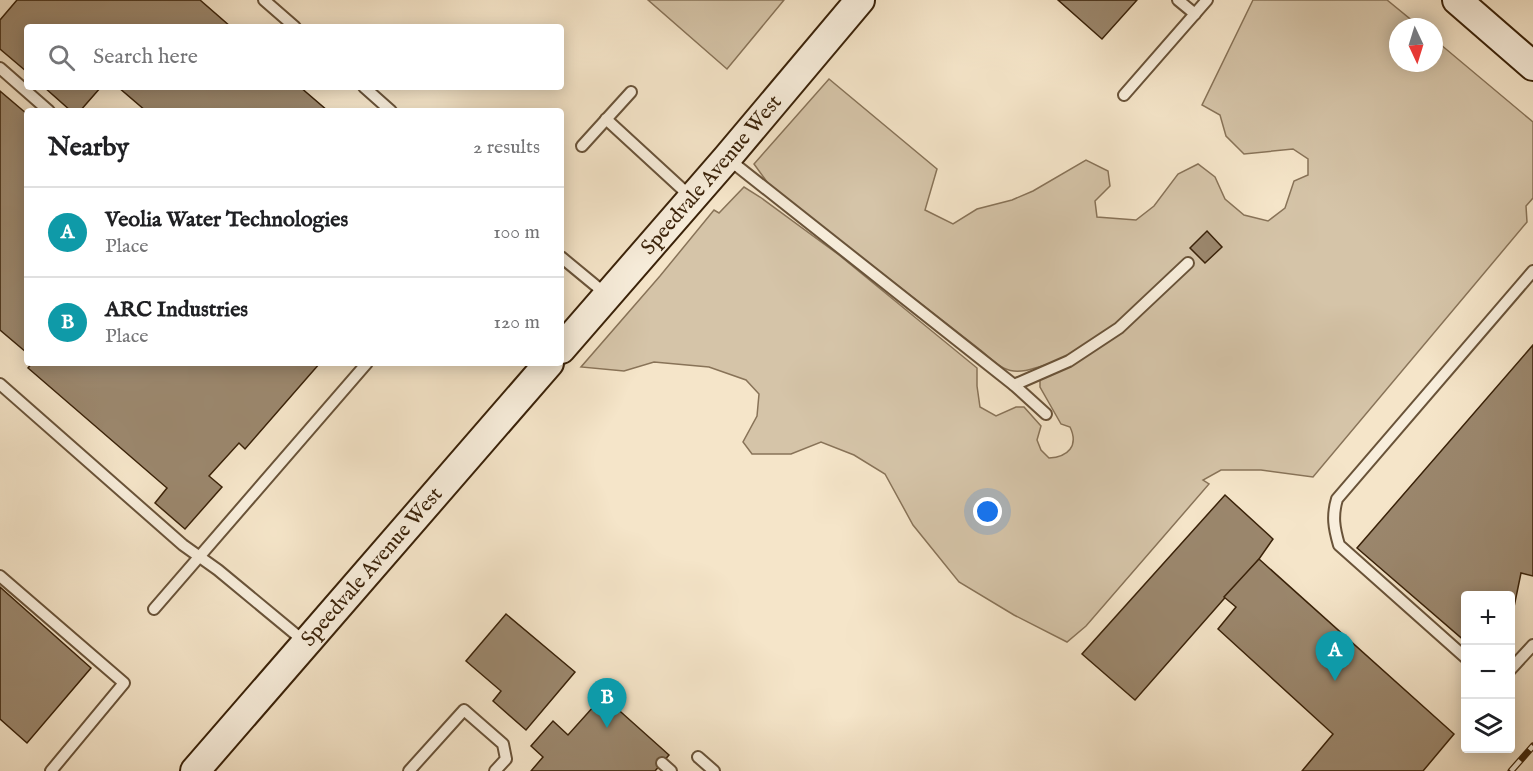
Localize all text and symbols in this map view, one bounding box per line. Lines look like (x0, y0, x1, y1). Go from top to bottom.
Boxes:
north arrow (1389, 18, 1443, 72)
search box (24, 24, 564, 90)
icon: search (45, 41, 78, 74)
text: Search here (93, 43, 198, 71)
street label: Speedvale Avenue West (635, 89, 788, 261)
text: Nearby (48, 131, 129, 164)
text: 2 results (473, 135, 540, 160)
text: Veolia Water Technologies (105, 206, 348, 234)
text: A (61, 220, 74, 245)
text: 100 m (493, 220, 540, 245)
text: Place (105, 234, 148, 259)
text: ARC Industries (105, 296, 248, 324)
text: B (61, 310, 74, 335)
text: 120 m (494, 310, 540, 335)
text: Place (105, 324, 148, 349)
street label: Speedvale Avenue West (295, 482, 449, 653)
your location (973, 497, 1002, 526)
map controls (1461, 591, 1515, 753)
button: + (1461, 591, 1515, 645)
pin: A (1316, 632, 1354, 681)
button: − (1461, 645, 1515, 699)
pin: B (588, 678, 626, 728)
button: layers (1461, 699, 1515, 753)

